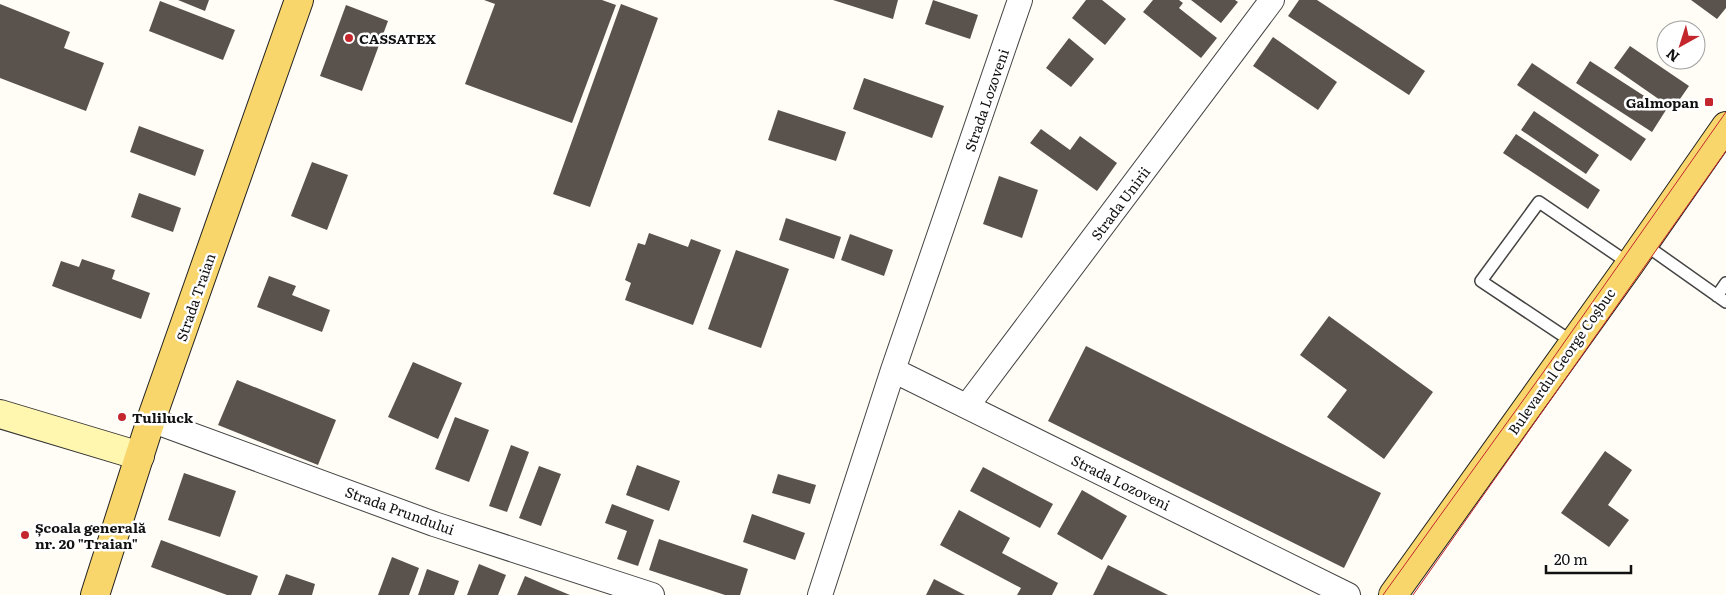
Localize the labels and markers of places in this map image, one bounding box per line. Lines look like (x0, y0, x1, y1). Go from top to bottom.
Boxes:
place label: CASSATEX (359, 28, 436, 48)
marker: CASSATEX (343, 32, 355, 44)
place label: Galmopan (1626, 92, 1699, 112)
marker: Galmopan (1703, 96, 1715, 108)
place label: Tuliluck (132, 407, 194, 427)
marker: Tuliluck (116, 411, 128, 423)
place label: Școala generală nr. 20 "Traian" (35, 517, 147, 553)
marker: Școala generală nr. 20 "Traian" (19, 529, 31, 541)

